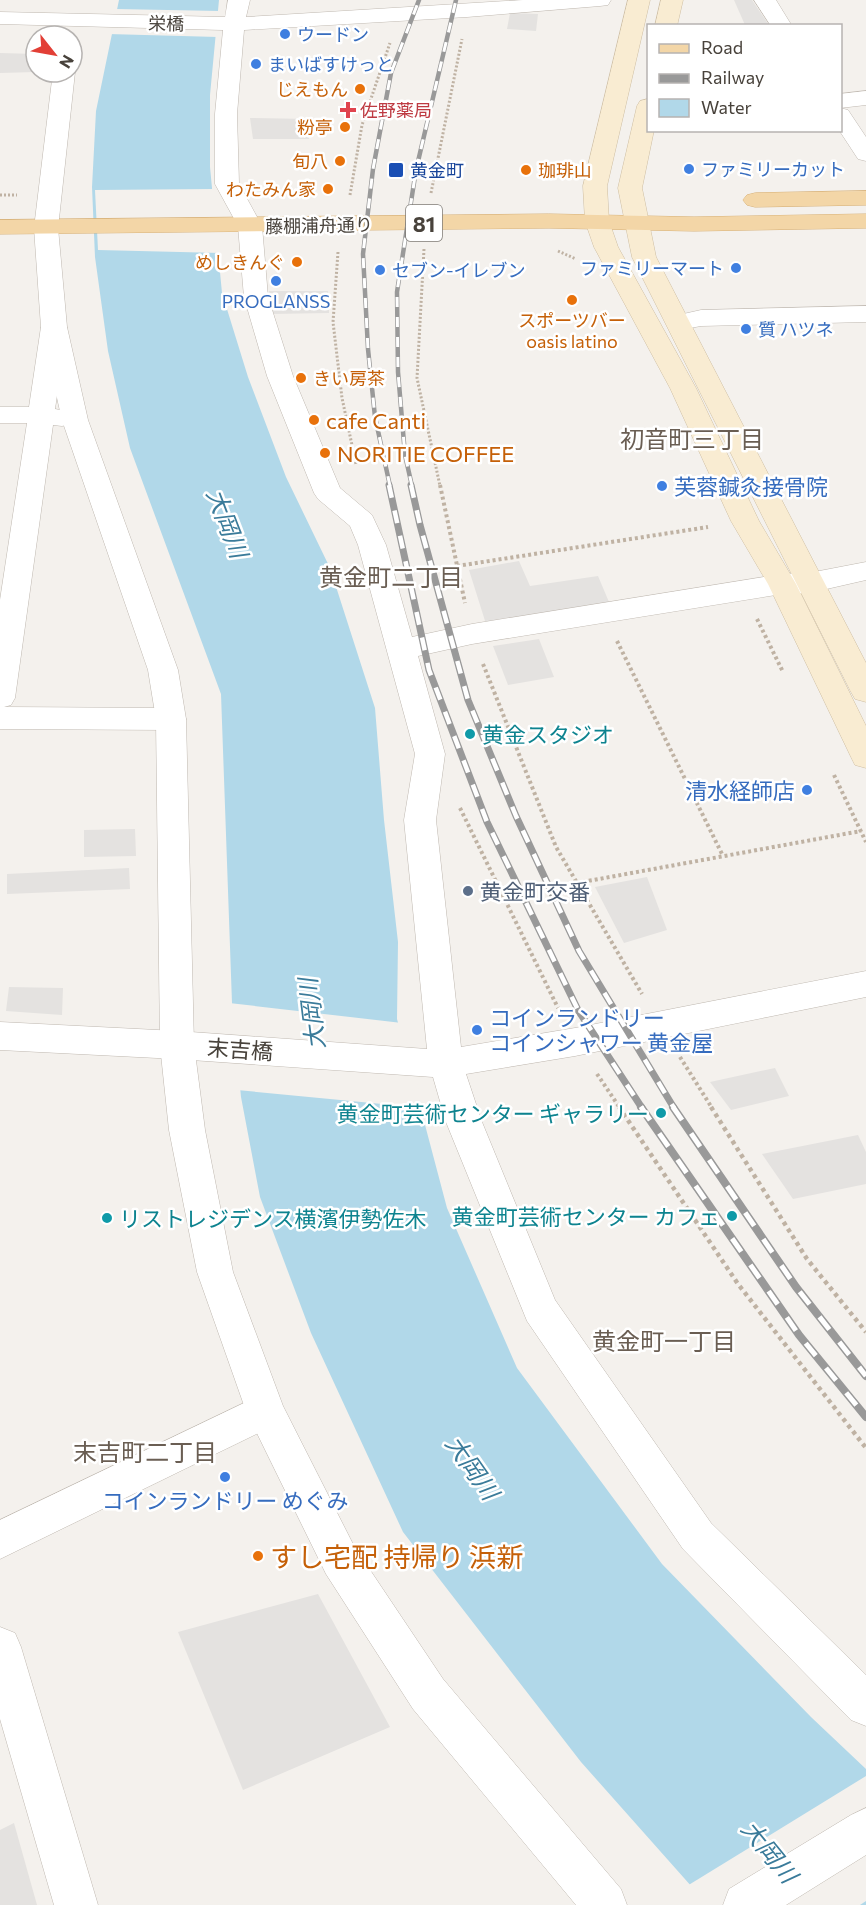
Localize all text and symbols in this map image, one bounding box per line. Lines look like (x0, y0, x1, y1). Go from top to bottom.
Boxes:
street label: 栄橋 (148, 12, 184, 34)
place label: ウードン (297, 23, 369, 45)
north arrow (24, 24, 84, 84)
legend (647, 24, 842, 132)
marker: ウードン (278, 27, 292, 41)
text: Road (701, 36, 743, 58)
text: N (56, 52, 79, 72)
place label: まいばすけっと (268, 53, 394, 75)
marker: まいばすけっと (249, 57, 263, 71)
text: Railway (701, 66, 764, 88)
place label: じえもん (276, 78, 348, 100)
marker: じえもん (353, 82, 367, 96)
text: Water (701, 96, 752, 118)
place label: 佐野薬局 (360, 99, 432, 121)
marker: 佐野薬局 (341, 103, 355, 117)
place label: 粉亭 (297, 116, 333, 138)
marker: 粉亭 (338, 120, 352, 134)
place label: 旬八 (292, 150, 328, 172)
marker: 旬八 (333, 154, 347, 168)
place label: ファミリーカット (701, 158, 845, 180)
place label: 黄金町 (410, 159, 464, 181)
place label: 珈琲山 (538, 159, 592, 181)
marker: 黄金町 (387, 161, 405, 179)
marker: ファミリーカット (682, 162, 696, 176)
marker: 珈琲山 (519, 163, 533, 177)
place label: わたみん家 (226, 178, 316, 200)
marker: わたみん家 (321, 182, 335, 196)
road number: 81 (406, 205, 442, 241)
street label: 藤棚浦舟通り (265, 213, 373, 237)
place label: めしきんぐ (195, 251, 285, 273)
marker: めしきんぐ (290, 255, 304, 269)
place label: ファミリーマート (580, 257, 724, 279)
place label: セブン-イレブン (392, 259, 526, 281)
marker: ファミリーマート (729, 261, 743, 275)
marker: セブン-イレブン (373, 263, 387, 277)
marker: PROGLANSS (269, 274, 283, 288)
place label: PROGLANSS (222, 290, 330, 312)
marker: スポーツバー oasis latino (565, 293, 579, 307)
place label: スポーツバー oasis latino (518, 309, 626, 352)
place label: 質 ハツネ (758, 318, 833, 340)
marker: 質 ハツネ (739, 322, 753, 336)
place label: きい房茶 (313, 367, 385, 389)
marker: きい房茶 (294, 371, 308, 385)
place label: cafe Canti (326, 407, 426, 434)
marker: cafe Canti (307, 413, 321, 427)
district label: 初音町三丁目 (620, 424, 764, 453)
place label: NORITIE COFFEE (337, 440, 514, 467)
marker: NORITIE COFFEE (318, 446, 332, 460)
place label: 芙蓉鍼灸接骨院 (674, 473, 828, 500)
marker: 芙蓉鍼灸接骨院 (655, 479, 669, 493)
water label: 大岡川 (202, 484, 256, 565)
district label: 黄金町二丁目 (319, 562, 463, 591)
place label: 黄金スタジオ (482, 721, 614, 748)
marker: 黄金スタジオ (463, 727, 477, 741)
place label: 清水経師店 (685, 777, 795, 804)
marker: 清水経師店 (800, 783, 814, 797)
place label: 黄金町交番 (480, 878, 590, 905)
marker: 黄金町交番 (461, 884, 475, 898)
water label: 大岡川 (292, 974, 330, 1051)
place label: コインランドリー コインシャワー 黄金屋 (489, 1004, 713, 1056)
marker: コインランドリー コインシャワー 黄金屋 (470, 1023, 484, 1037)
street label: 末吉橋 (206, 1033, 274, 1065)
place label: 黄金町芸術センター ギャラリー (337, 1100, 649, 1127)
marker: 黄金町芸術センター ギャラリー (654, 1106, 668, 1120)
place label: 黄金町芸術センター カフェ (452, 1203, 720, 1230)
place label: リストレジデンス横濱伊勢佐木 (119, 1205, 427, 1232)
marker: 黄金町芸術センター カフェ (725, 1209, 739, 1223)
marker: リストレジデンス横濱伊勢佐木 (100, 1211, 114, 1225)
district label: 黄金町一丁目 (592, 1326, 736, 1355)
water label: 大岡川 (440, 1429, 507, 1507)
district label: 末吉町二丁目 (73, 1437, 217, 1466)
marker: コインランドリー めぐみ (218, 1470, 232, 1484)
place label: コインランドリー めぐみ (102, 1487, 348, 1514)
place label: すし宅配 持帰り 浜新 (270, 1540, 523, 1573)
marker: すし宅配 持帰り 浜新 (251, 1549, 265, 1563)
water label: 大岡川 (736, 1814, 806, 1890)

